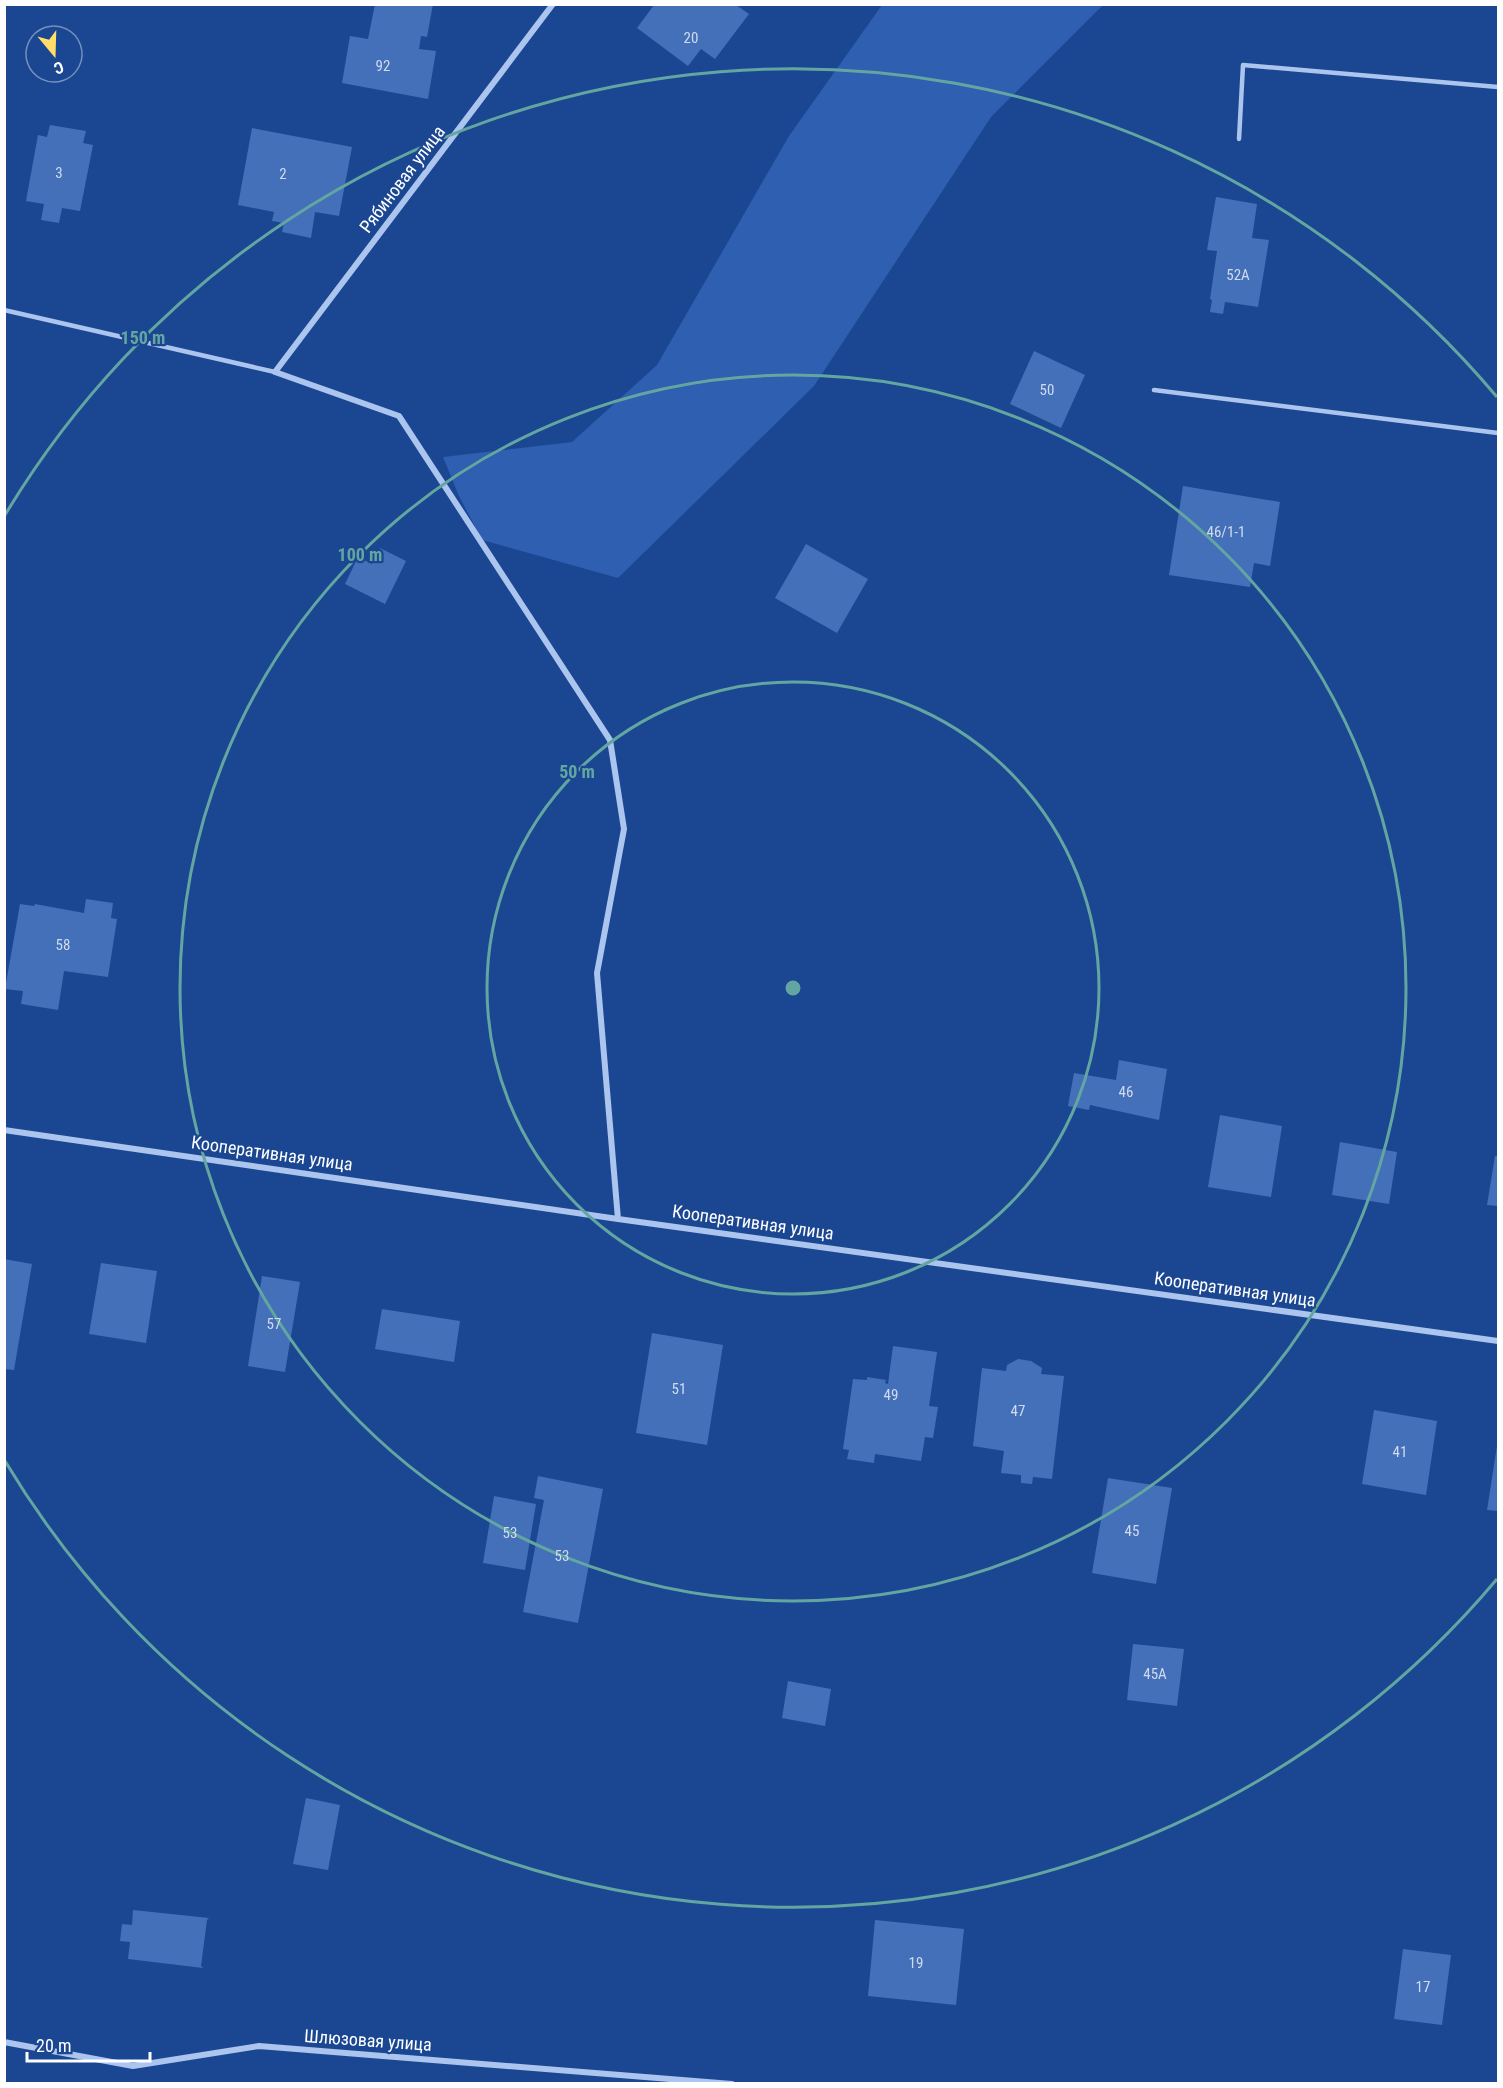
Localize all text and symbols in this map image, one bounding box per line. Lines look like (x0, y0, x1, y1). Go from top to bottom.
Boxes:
north arrow (24, 24, 84, 84)
house number: 20 (684, 29, 698, 47)
text: С (51, 57, 66, 78)
house number: 92 (376, 57, 390, 75)
street label: Рябиновая улица (355, 121, 449, 237)
house number: 3 (55, 164, 63, 182)
house number: 2 (279, 165, 287, 183)
house number: 52А (1226, 266, 1250, 284)
text: 150 m (121, 327, 165, 348)
house number: 50 (1040, 381, 1054, 399)
house number: 46/1-1 (1207, 523, 1245, 541)
text: 100 m (338, 544, 382, 565)
text: 50 m (559, 761, 595, 782)
house number: 58 (56, 936, 70, 954)
centre of rings (783, 978, 803, 998)
house number: 46 (1119, 1083, 1133, 1101)
street label: Кооперативная улица (190, 1131, 354, 1175)
street label: Кооперативная улица (671, 1200, 835, 1244)
street label: Кооперативная улица (1153, 1267, 1317, 1311)
house number: 57 (267, 1315, 281, 1333)
house number: 51 (672, 1380, 686, 1398)
house number: 49 (884, 1386, 898, 1404)
house number: 47 (1011, 1402, 1025, 1420)
house number: 41 (1393, 1443, 1407, 1461)
house number: 45 (1125, 1522, 1139, 1540)
house number: 53 (503, 1524, 517, 1542)
house number: 53 (555, 1547, 569, 1565)
house number: 45А (1143, 1665, 1167, 1683)
house number: 19 (909, 1954, 923, 1972)
house number: 17 (1416, 1978, 1430, 1996)
scale bar (27, 2025, 150, 2063)
street label: Шлюзовая улица (304, 2025, 432, 2055)
text: 20 m (36, 2035, 71, 2056)

